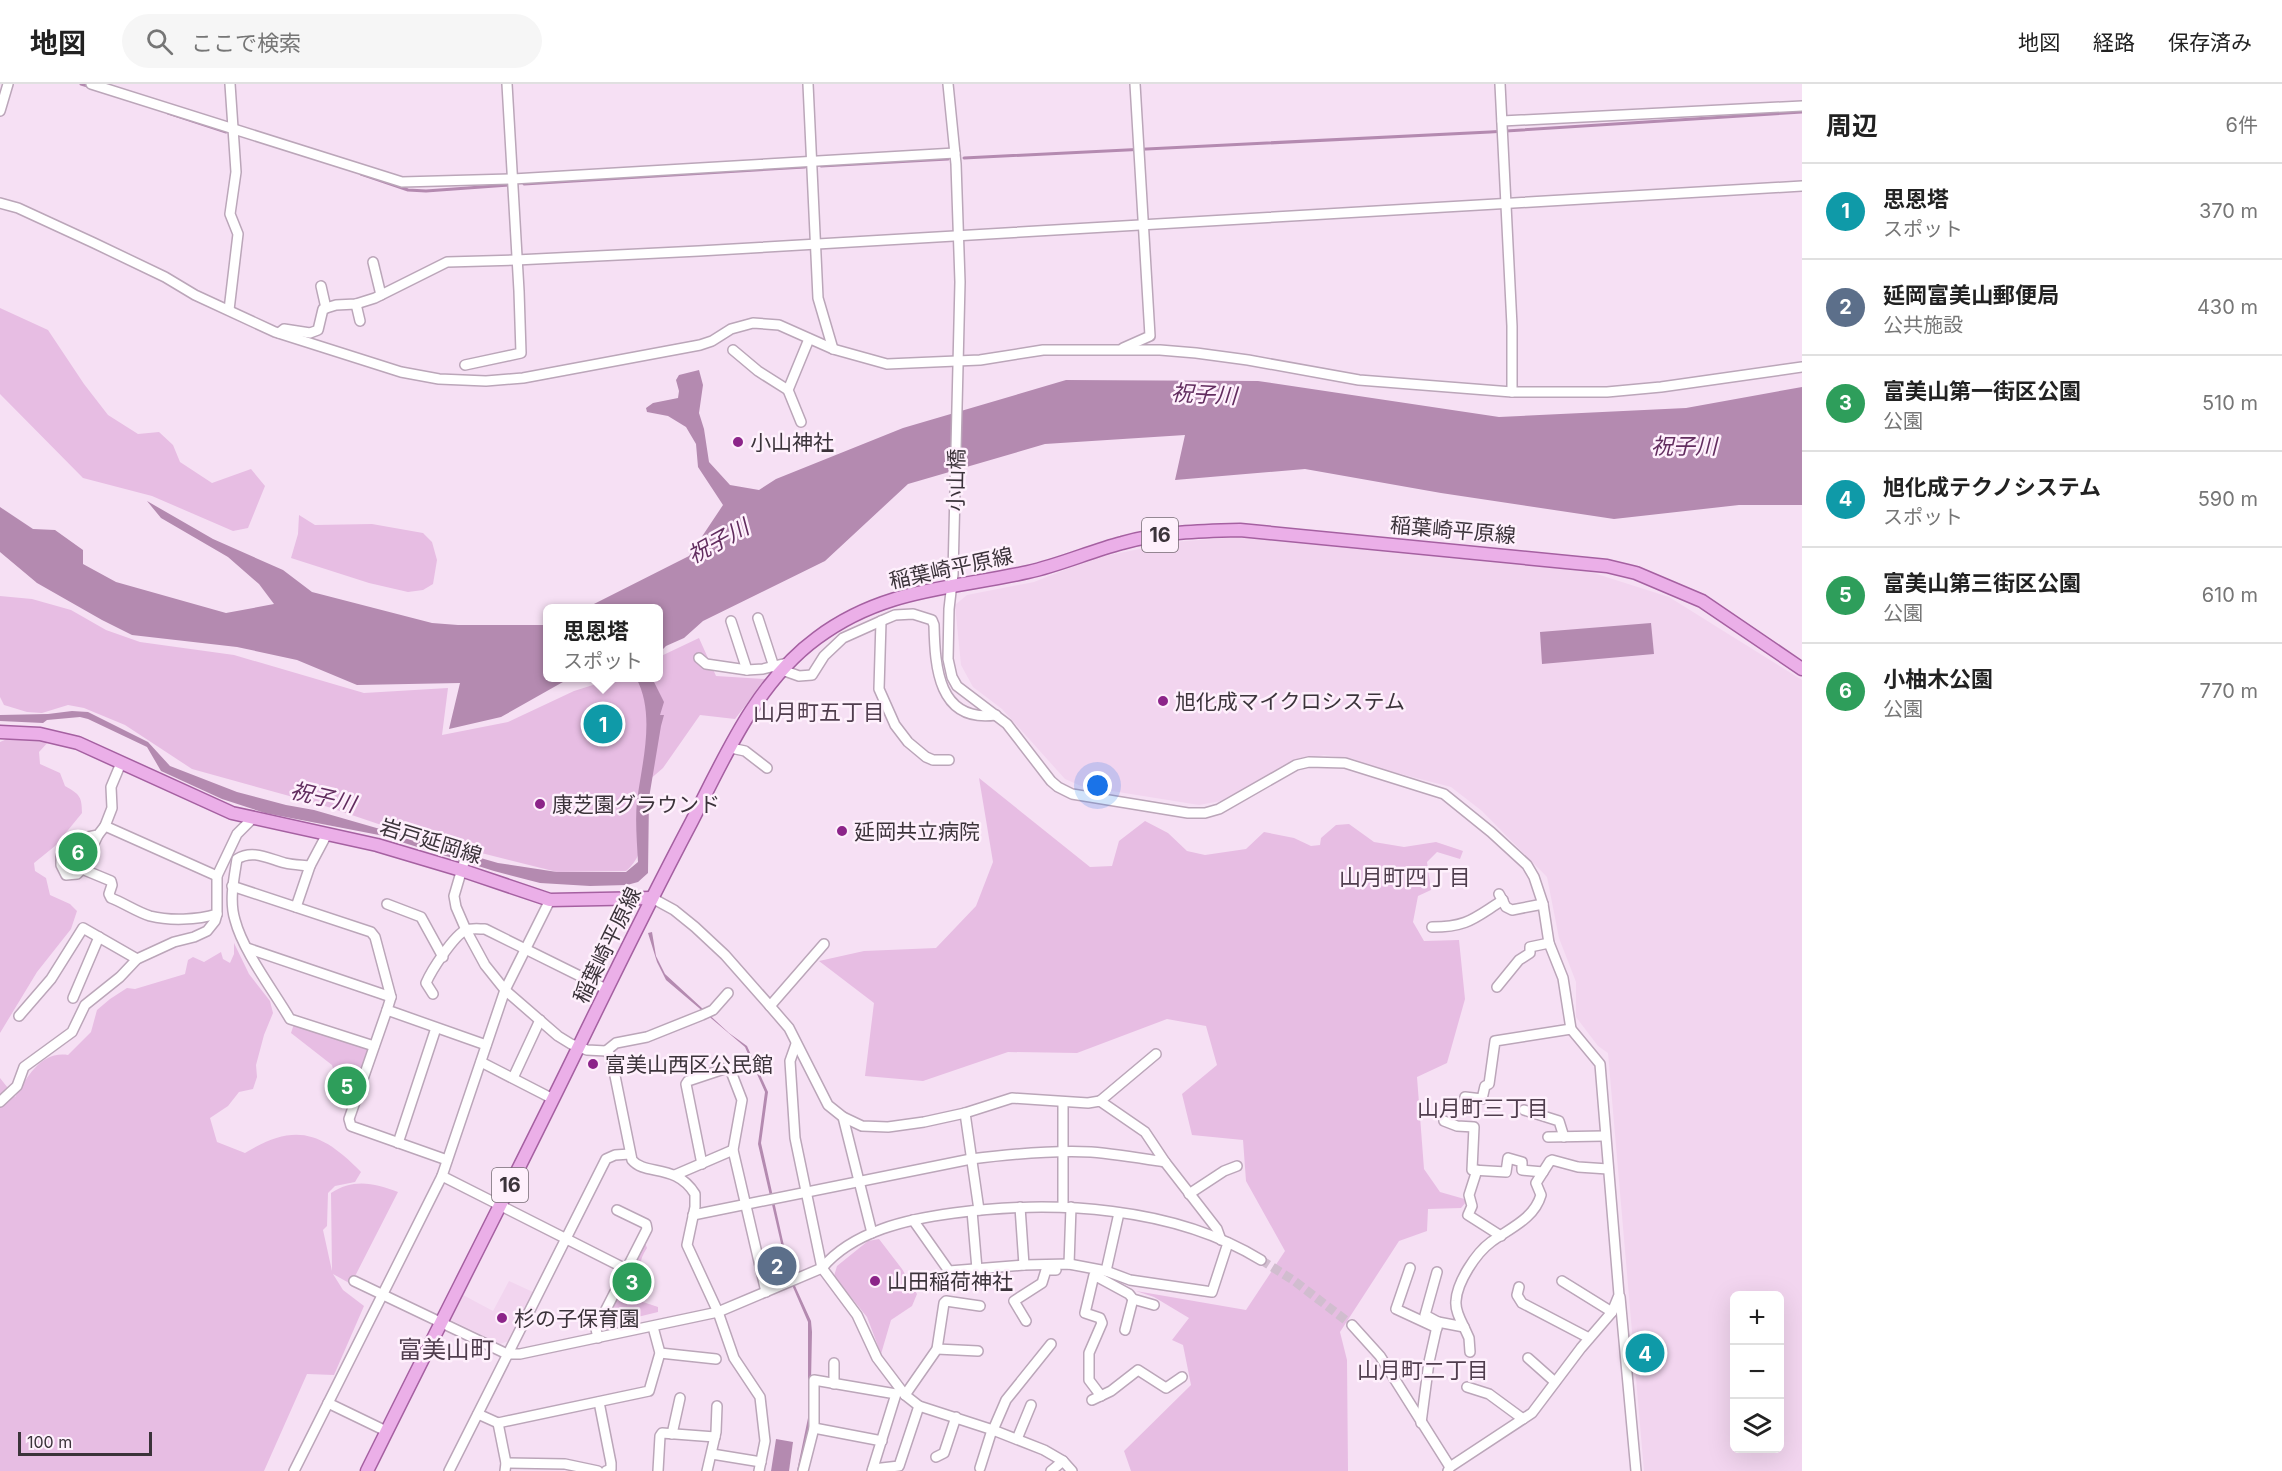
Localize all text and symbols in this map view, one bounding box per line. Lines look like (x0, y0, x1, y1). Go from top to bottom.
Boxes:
search box (122, 14, 542, 68)
icon: search (143, 25, 176, 58)
text: 地図 (30, 26, 86, 60)
text: ここで検索 (191, 30, 301, 56)
text: 地図 (2018, 30, 2060, 55)
text: 経路 (2093, 30, 2135, 55)
text: 保存済み (2168, 30, 2252, 55)
text: 周辺 (1826, 110, 1878, 141)
text: 6件 (2226, 113, 2258, 137)
text: 思恩塔 (1883, 186, 1949, 212)
text: 1 (1841, 199, 1850, 223)
text: 370 m (2199, 199, 2258, 223)
text: スポット (1883, 217, 1963, 241)
text: 延岡富美山郵便局 (1883, 282, 2059, 308)
text: 2 (1839, 295, 1852, 319)
text: 430 m (2197, 295, 2258, 319)
text: 公共施設 (1883, 313, 1963, 337)
text: 富美山第一街区公園 (1883, 378, 2081, 404)
water label: 祝子川 (1170, 379, 1240, 409)
text: 3 (1839, 391, 1852, 415)
text: 510 m (2202, 391, 2258, 415)
text: 公園 (1883, 409, 1923, 433)
place label: 小山神社 (750, 430, 834, 455)
water label: 祝子川 (1651, 433, 1719, 459)
marker: 小山神社 (731, 435, 745, 449)
street label: 小山橋 (943, 448, 969, 512)
text: 旭化成テクノシステム (1883, 474, 2101, 500)
text: 4 (1839, 487, 1852, 511)
text: 590 m (2198, 487, 2258, 511)
text: スポット (1883, 505, 1963, 529)
street label: 稲葉崎平原線 (1389, 512, 1517, 548)
water label: 祝子川 (683, 513, 755, 568)
road number: 16 (1142, 518, 1178, 552)
street label: 稲葉崎平原線 (887, 543, 1015, 593)
text: 富美山第三街区公園 (1883, 570, 2081, 596)
text: 5 (1839, 583, 1852, 607)
text: 610 m (2202, 583, 2258, 607)
text: 公園 (1883, 601, 1923, 625)
popup (543, 604, 663, 682)
text: 思恩塔 (563, 618, 629, 644)
text: スポット (563, 649, 643, 673)
text: 小柚木公園 (1883, 666, 1993, 692)
text: 6 (1839, 679, 1852, 703)
text: 770 m (2200, 679, 2258, 703)
place label: 旭化成マイクロシステム (1175, 689, 1405, 714)
marker: 旭化成マイクロシステム (1156, 694, 1170, 708)
text: 公園 (1883, 697, 1923, 721)
district label: 山月町五丁目 (753, 699, 885, 725)
pin: 1 (584, 702, 622, 746)
your location (1083, 771, 1112, 800)
water label: 祝子川 (288, 777, 360, 818)
place label: 康芝園グラウンド (552, 792, 720, 817)
marker: 康芝園グラウンド (533, 797, 547, 811)
street label: 岩戸延岡線 (377, 814, 485, 868)
place label: 延岡共立病院 (854, 819, 980, 844)
marker: 延岡共立病院 (835, 824, 849, 838)
pin: 6 (58, 830, 98, 874)
district label: 山月町四丁目 (1339, 864, 1471, 890)
street label: 稲葉崎平原線 (568, 883, 646, 1007)
place label: 富美山西区公民館 (605, 1052, 773, 1077)
marker: 富美山西区公民館 (586, 1057, 600, 1071)
pin: 5 (328, 1064, 366, 1108)
district label: 山月町三丁目 (1417, 1095, 1549, 1121)
road number: 16 (492, 1168, 528, 1202)
pin: 2 (758, 1244, 796, 1288)
pin: 3 (612, 1260, 652, 1304)
place label: 山田稲荷神社 (887, 1269, 1013, 1294)
marker: 山田稲荷神社 (868, 1274, 882, 1288)
map controls (1730, 1291, 1784, 1453)
button: + (1730, 1291, 1784, 1345)
place label: 杉の子保育園 (514, 1306, 640, 1331)
marker: 杉の子保育園 (495, 1311, 509, 1325)
pin: 4 (1626, 1330, 1664, 1376)
district label: 富美山町 (398, 1335, 494, 1364)
button: − (1730, 1345, 1784, 1399)
district label: 山月町二丁目 (1357, 1357, 1489, 1383)
button: layers (1730, 1399, 1784, 1453)
scale bar (18, 1429, 152, 1456)
text: 100 m (27, 1432, 72, 1452)

